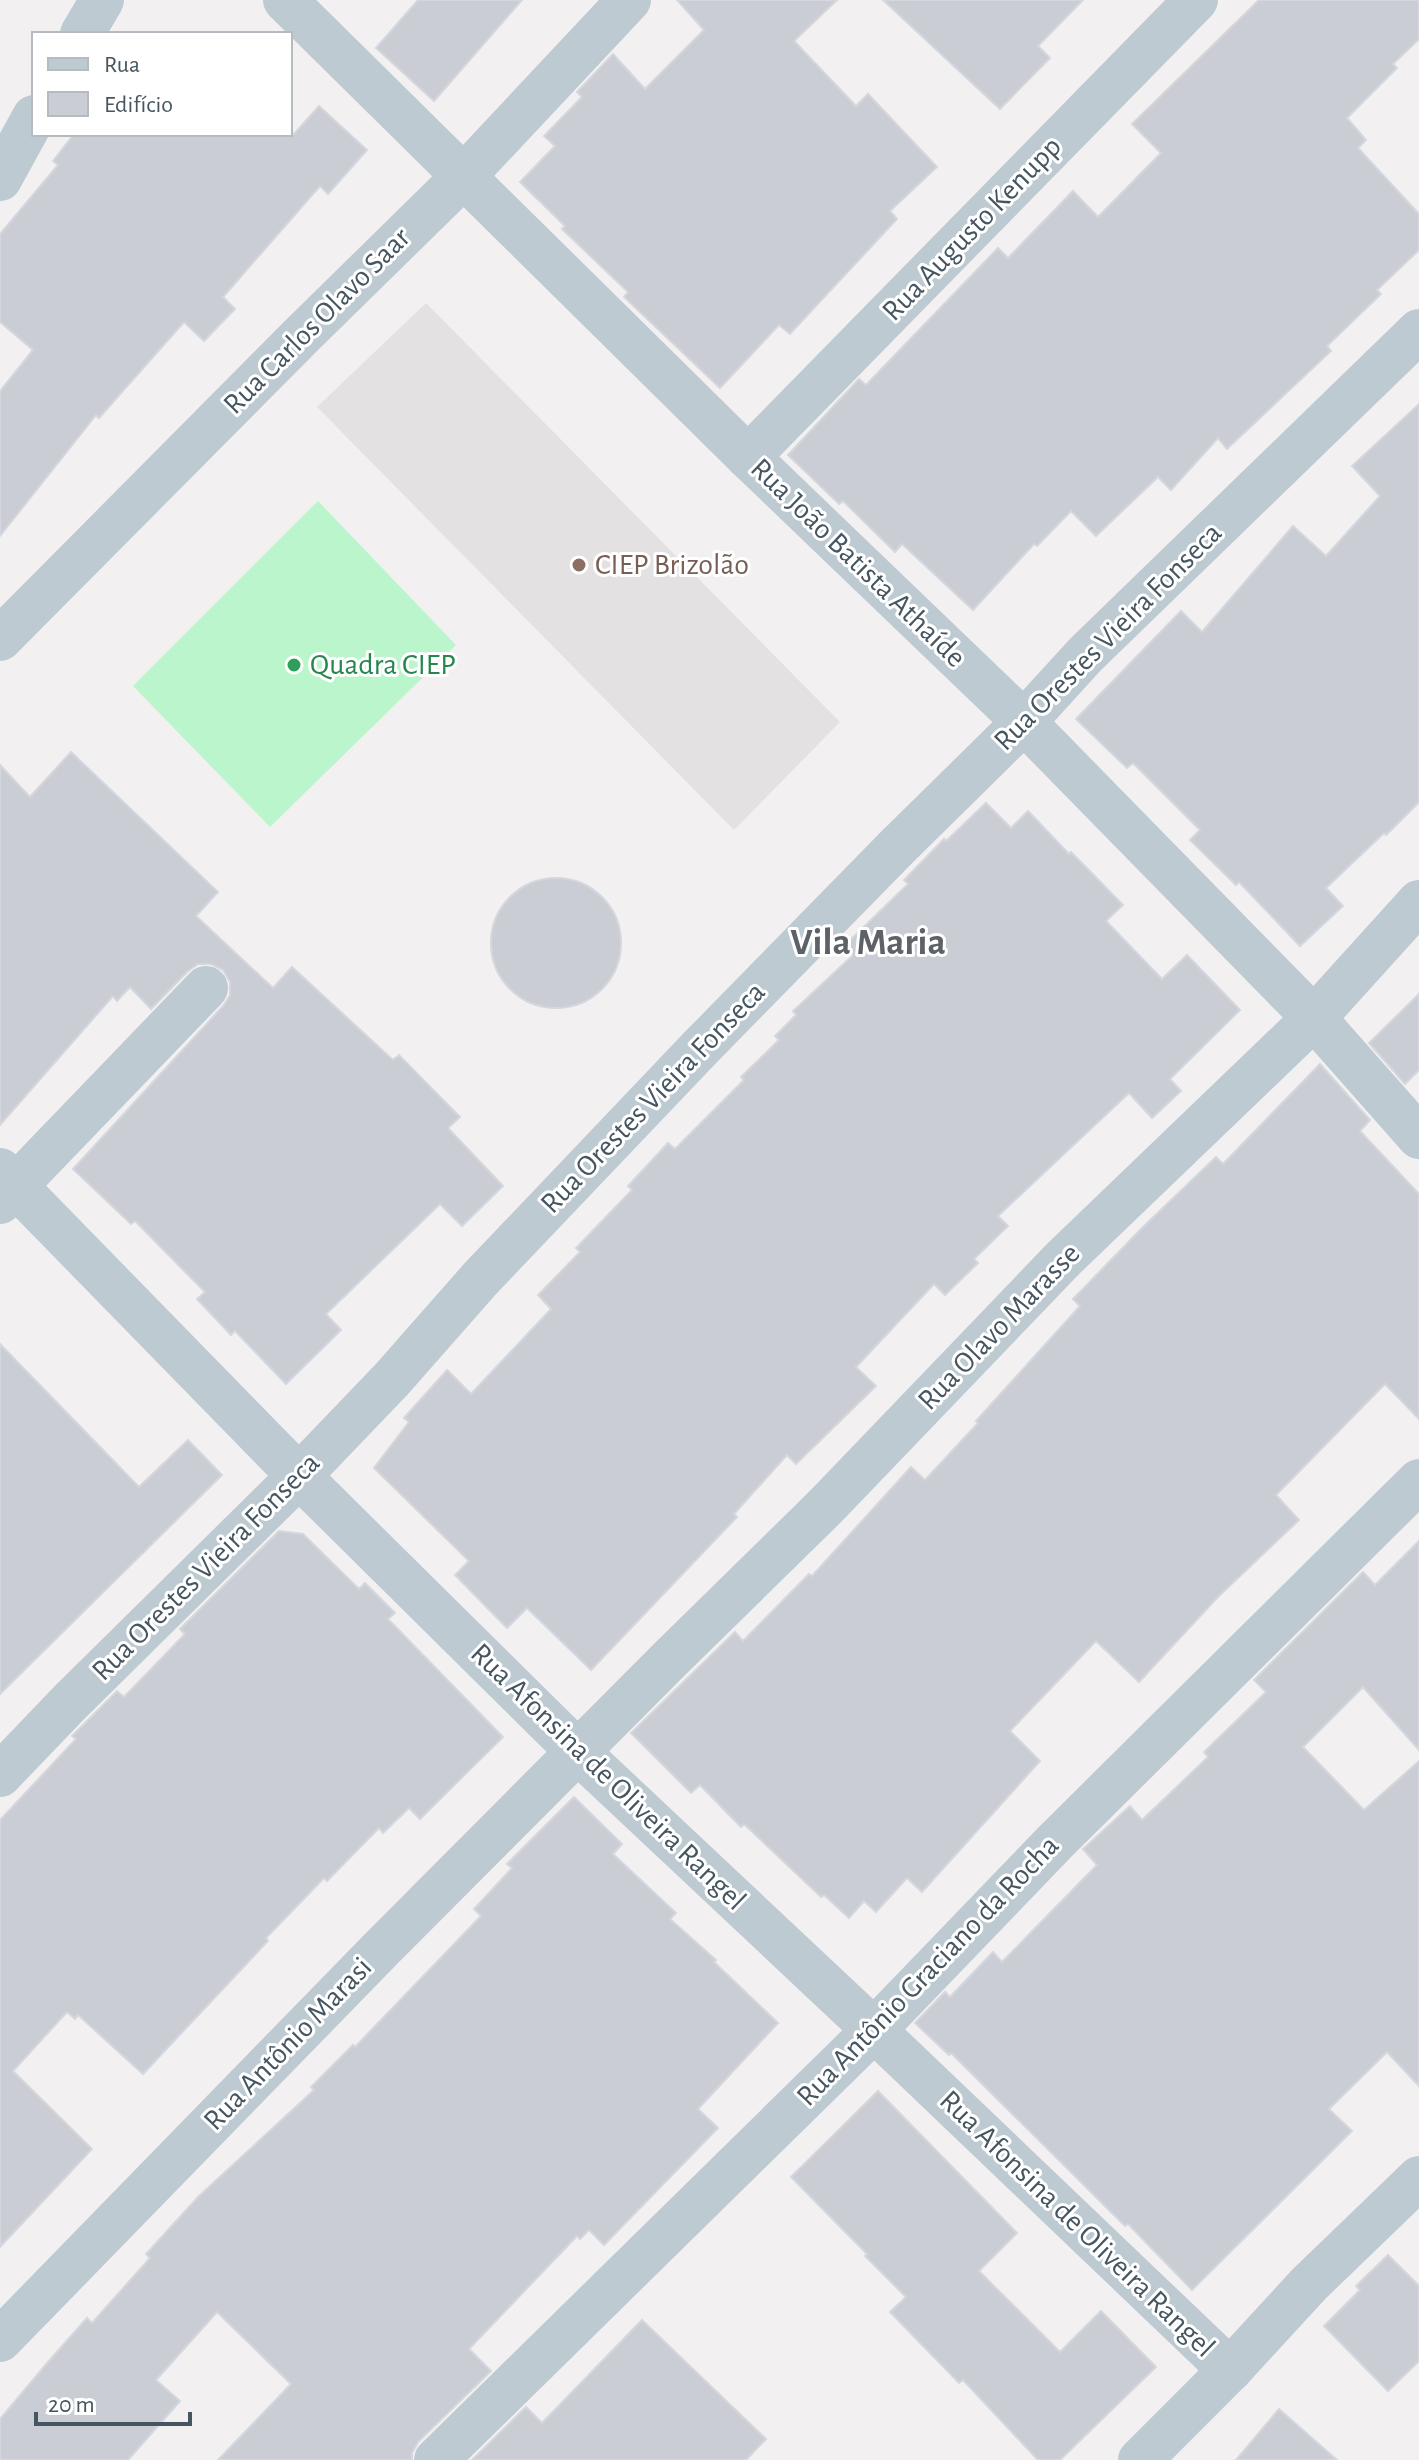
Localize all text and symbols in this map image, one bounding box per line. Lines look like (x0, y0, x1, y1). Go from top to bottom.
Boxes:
legend (32, 32, 292, 136)
text: Rua (104, 53, 140, 77)
text: Edifício (104, 93, 173, 117)
street label: Rua Augusto Kenupp (877, 131, 1067, 327)
street label: Rua Carlos Olavo Saar (218, 222, 416, 420)
street label: Rua João Batista Athaíde (745, 453, 971, 673)
street label: Rua Orestes Vieira Fonseca (988, 517, 1228, 757)
place label: CIEP Brizolão (595, 550, 749, 580)
marker: CIEP Brizolão (570, 556, 588, 574)
place label: Quadra CIEP (310, 650, 456, 680)
marker: Quadra CIEP (285, 656, 303, 674)
district label: Vila Maria (790, 924, 946, 962)
street label: Rua Orestes Vieira Fonseca (535, 977, 771, 1219)
street label: Rua Olavo Marasse (912, 1238, 1086, 1416)
street label: Rua Orestes Vieira Fonseca (86, 1447, 326, 1687)
street label: Rua Afonsina de Oliveira Rangel (465, 1638, 751, 1916)
street label: Rua Antônio Graciano da Rocha (791, 1830, 1065, 2112)
street label: Rua Antônio Marasi (198, 1952, 378, 2136)
street label: Rua Afonsina de Oliveira Rangel (934, 2085, 1220, 2363)
scale bar (36, 2376, 190, 2426)
text: 20 m (48, 2393, 95, 2417)

